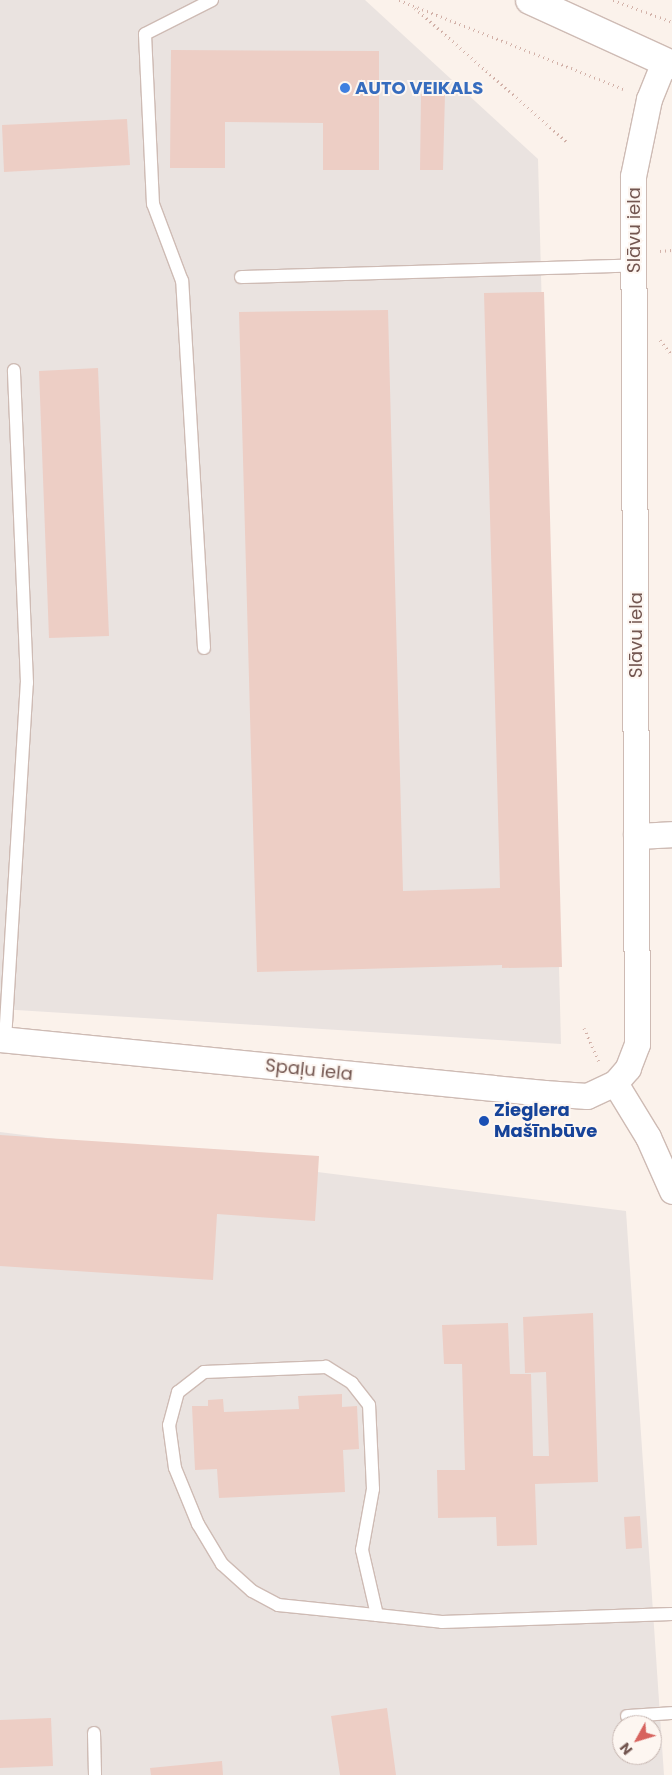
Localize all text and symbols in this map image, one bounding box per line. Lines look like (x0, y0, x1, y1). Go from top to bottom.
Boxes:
place label: AUTO VEIKALS (355, 77, 483, 99)
marker: AUTO VEIKALS (339, 82, 351, 94)
street label: Slāvu iela (623, 187, 645, 273)
street label: Slāvu iela (625, 592, 647, 678)
street label: Spaļu iela (264, 1055, 354, 1085)
place label: Zieglera Mašīnbūve (494, 1100, 597, 1142)
marker: Zieglera Mašīnbūve (478, 1115, 490, 1127)
north arrow (612, 1715, 662, 1765)
text: N (615, 1738, 637, 1759)

